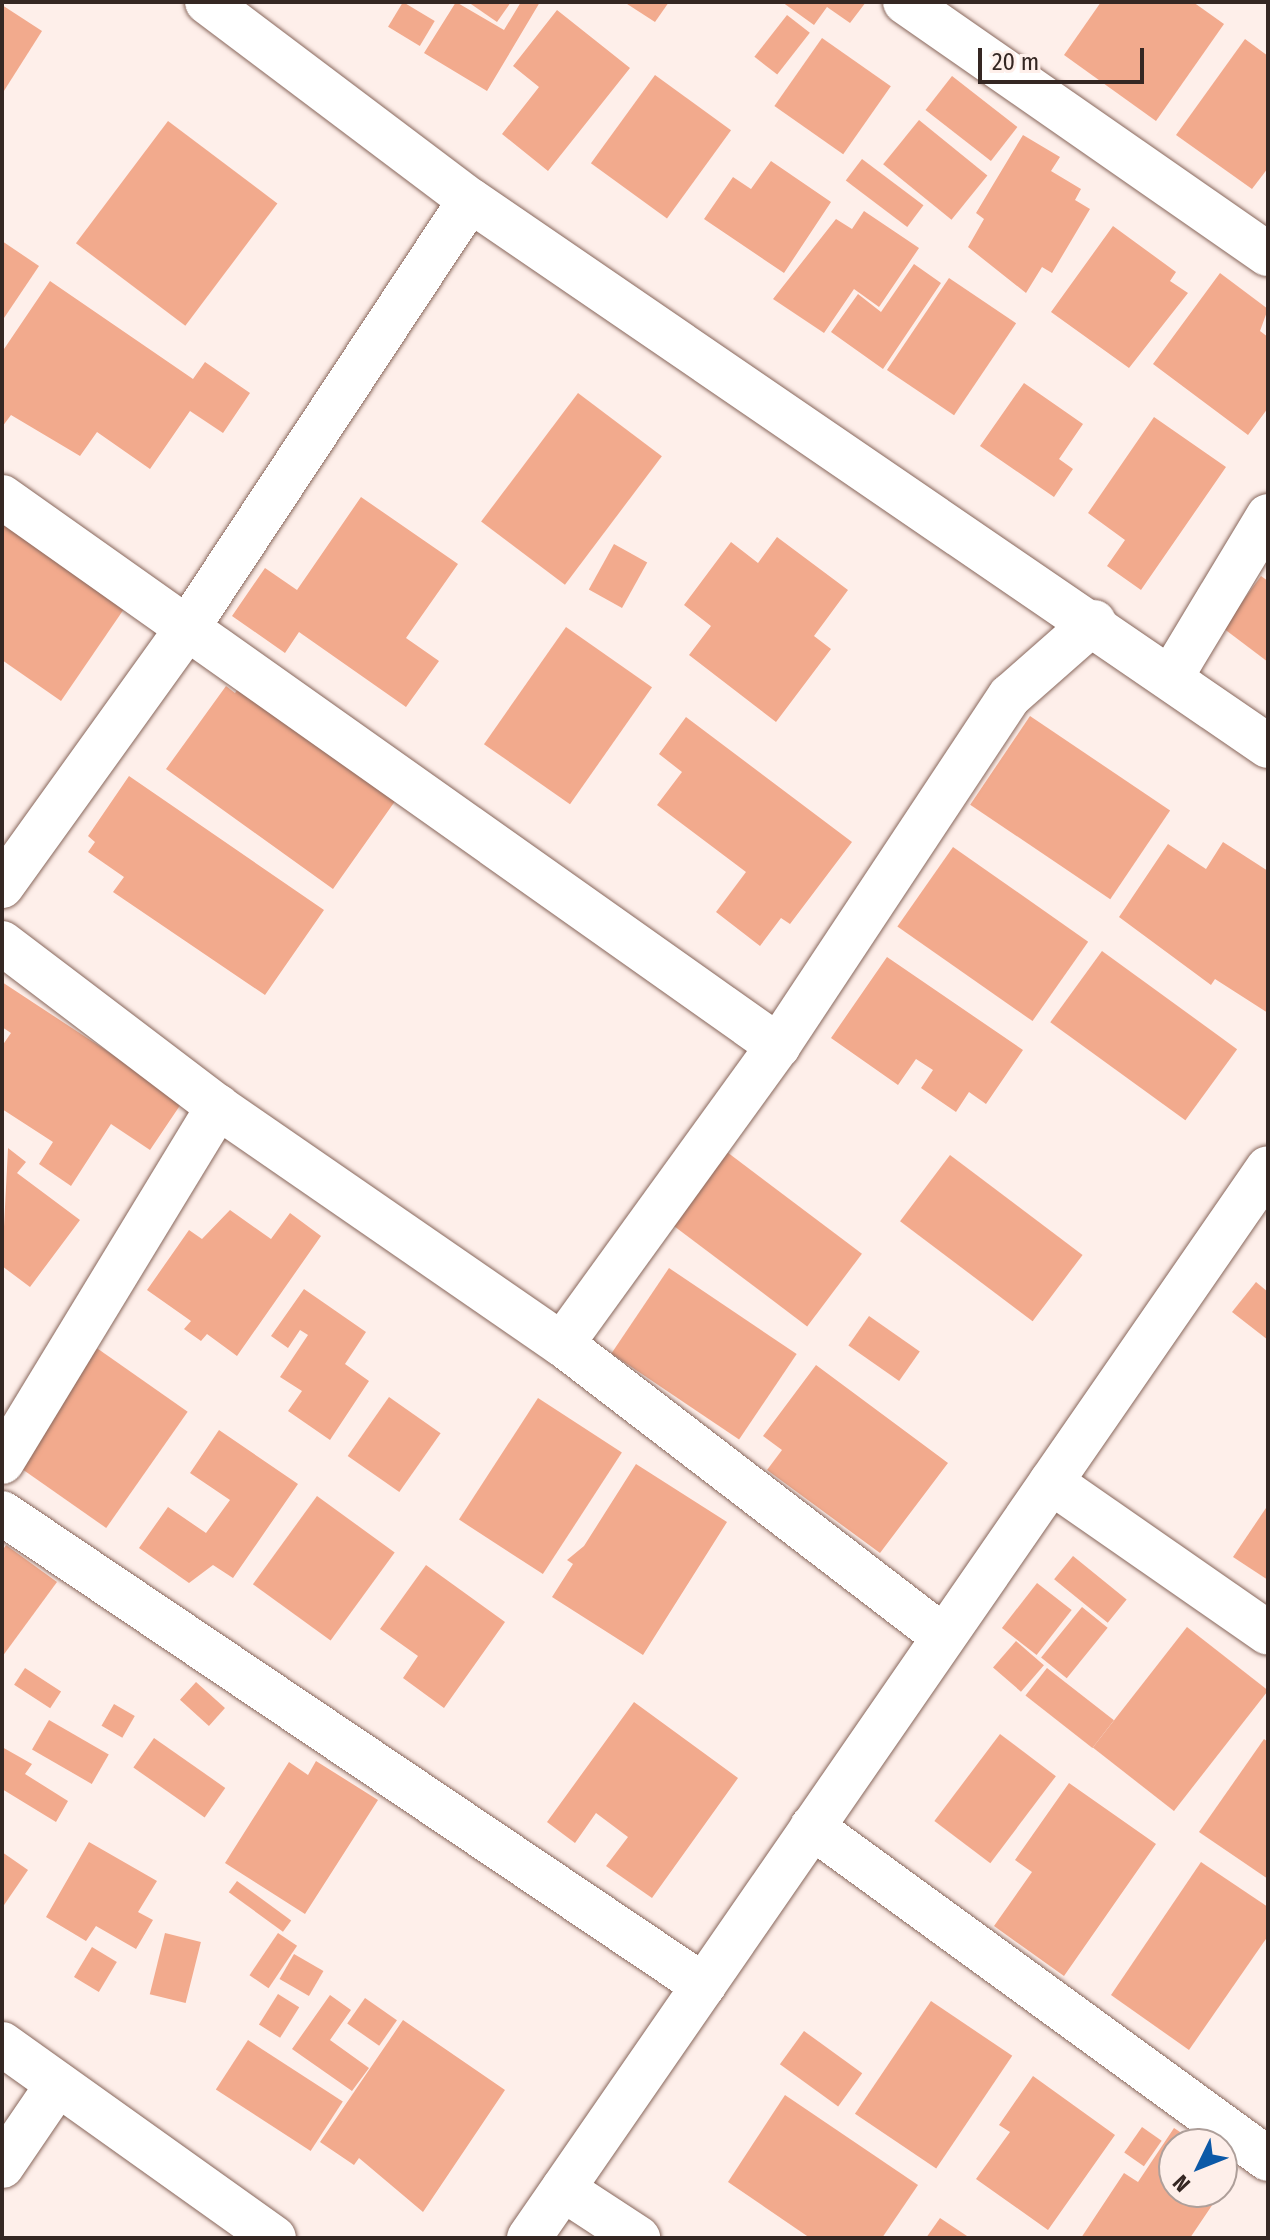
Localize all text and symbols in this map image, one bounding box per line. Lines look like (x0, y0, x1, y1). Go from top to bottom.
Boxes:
scale bar (982, 32, 1148, 82)
text: 20 m (992, 48, 1039, 76)
north arrow (1158, 2128, 1238, 2208)
text: N (1167, 2169, 1196, 2197)

